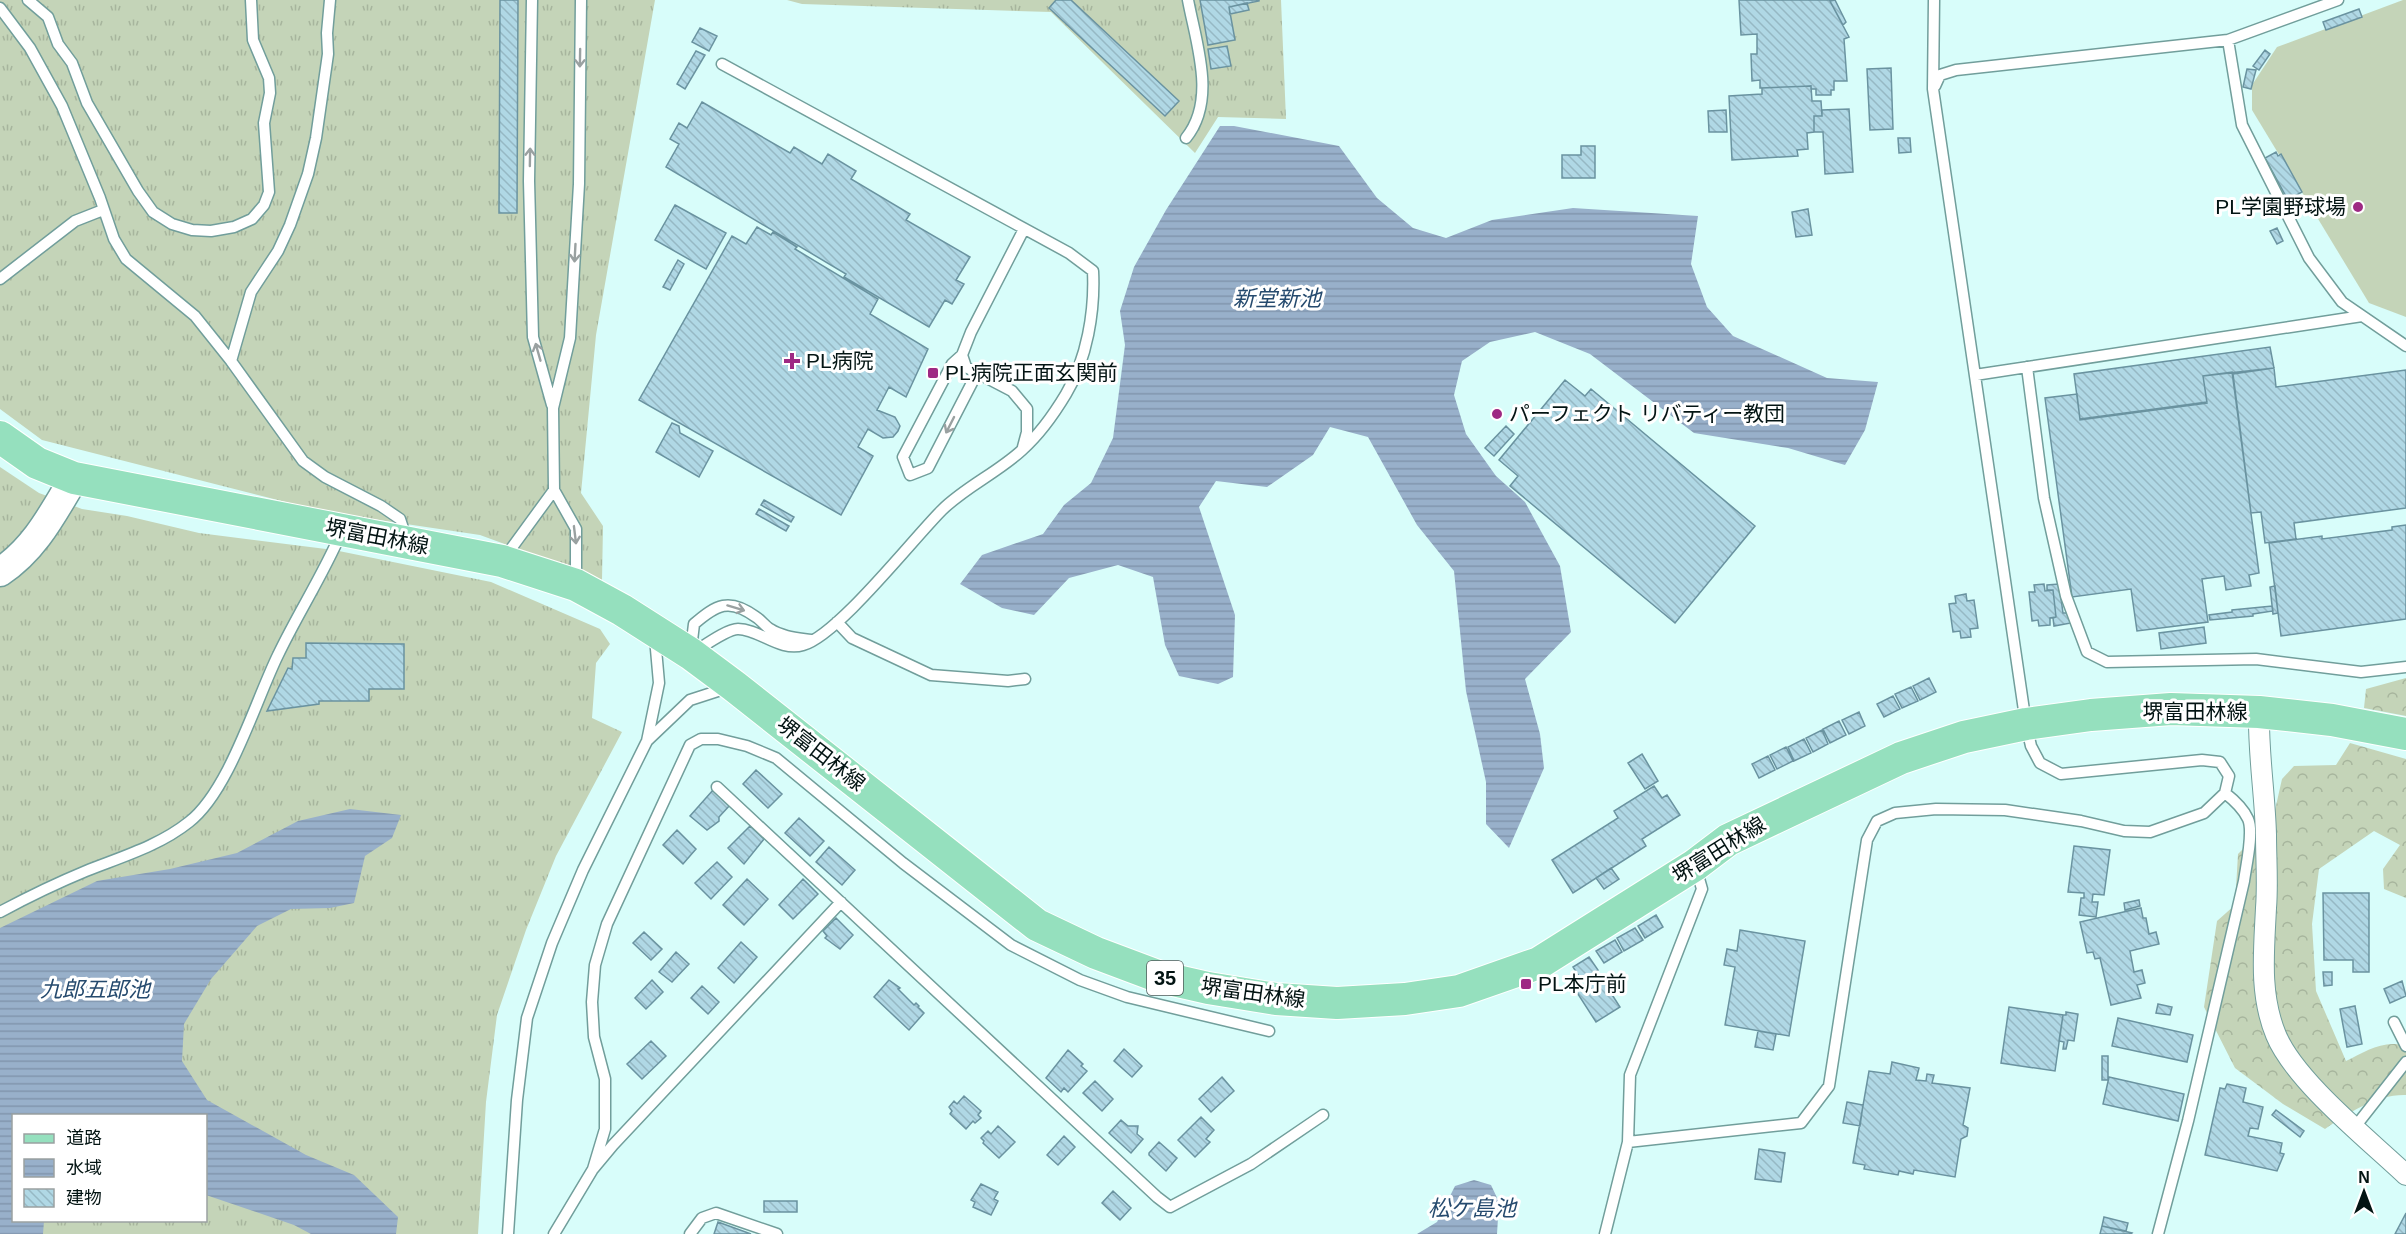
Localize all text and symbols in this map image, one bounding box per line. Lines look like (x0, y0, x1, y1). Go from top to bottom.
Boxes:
one-way arrow (574, 48, 586, 68)
one-way arrow (524, 148, 535, 168)
place label: PL学園野球場 (2215, 195, 2346, 218)
marker: PL学園野球場 (2351, 200, 2365, 214)
one-way arrow (569, 243, 580, 263)
water label: 新堂新池 (1233, 286, 1323, 311)
one-way arrow (531, 343, 543, 362)
place label: PL病院 (806, 349, 874, 372)
marker: PL病院 (783, 352, 801, 370)
place label: PL病院正面玄関前 (945, 361, 1118, 384)
marker: PL病院正面玄関前 (926, 366, 940, 380)
place label: パーフェクト リバティー教団 (1509, 402, 1785, 425)
marker: パーフェクト リバティー教団 (1490, 407, 1504, 421)
one-way arrow (944, 416, 956, 434)
street label: 堺富田林線 (323, 515, 431, 558)
one-way arrow (569, 525, 580, 544)
one-way arrow (726, 603, 745, 614)
street label: 堺富田林線 (2143, 700, 2248, 723)
street label: 堺富田林線 (773, 712, 870, 795)
street label: 堺富田林線 (1668, 812, 1769, 887)
road number: 35 (1147, 961, 1183, 995)
place label: PL本庁前 (1538, 972, 1627, 995)
street label: 堺富田林線 (1199, 974, 1307, 1011)
water label: 九郎五郎池 (40, 977, 152, 1002)
marker: PL本庁前 (1519, 977, 1533, 991)
legend (12, 1114, 207, 1222)
text: 道路 (66, 1128, 102, 1148)
text: 水域 (66, 1158, 102, 1178)
north arrow (2334, 1162, 2394, 1222)
text: N (2358, 1169, 2370, 1186)
text: 建物 (66, 1188, 102, 1208)
water label: 松ケ島池 (1428, 1196, 1518, 1221)

